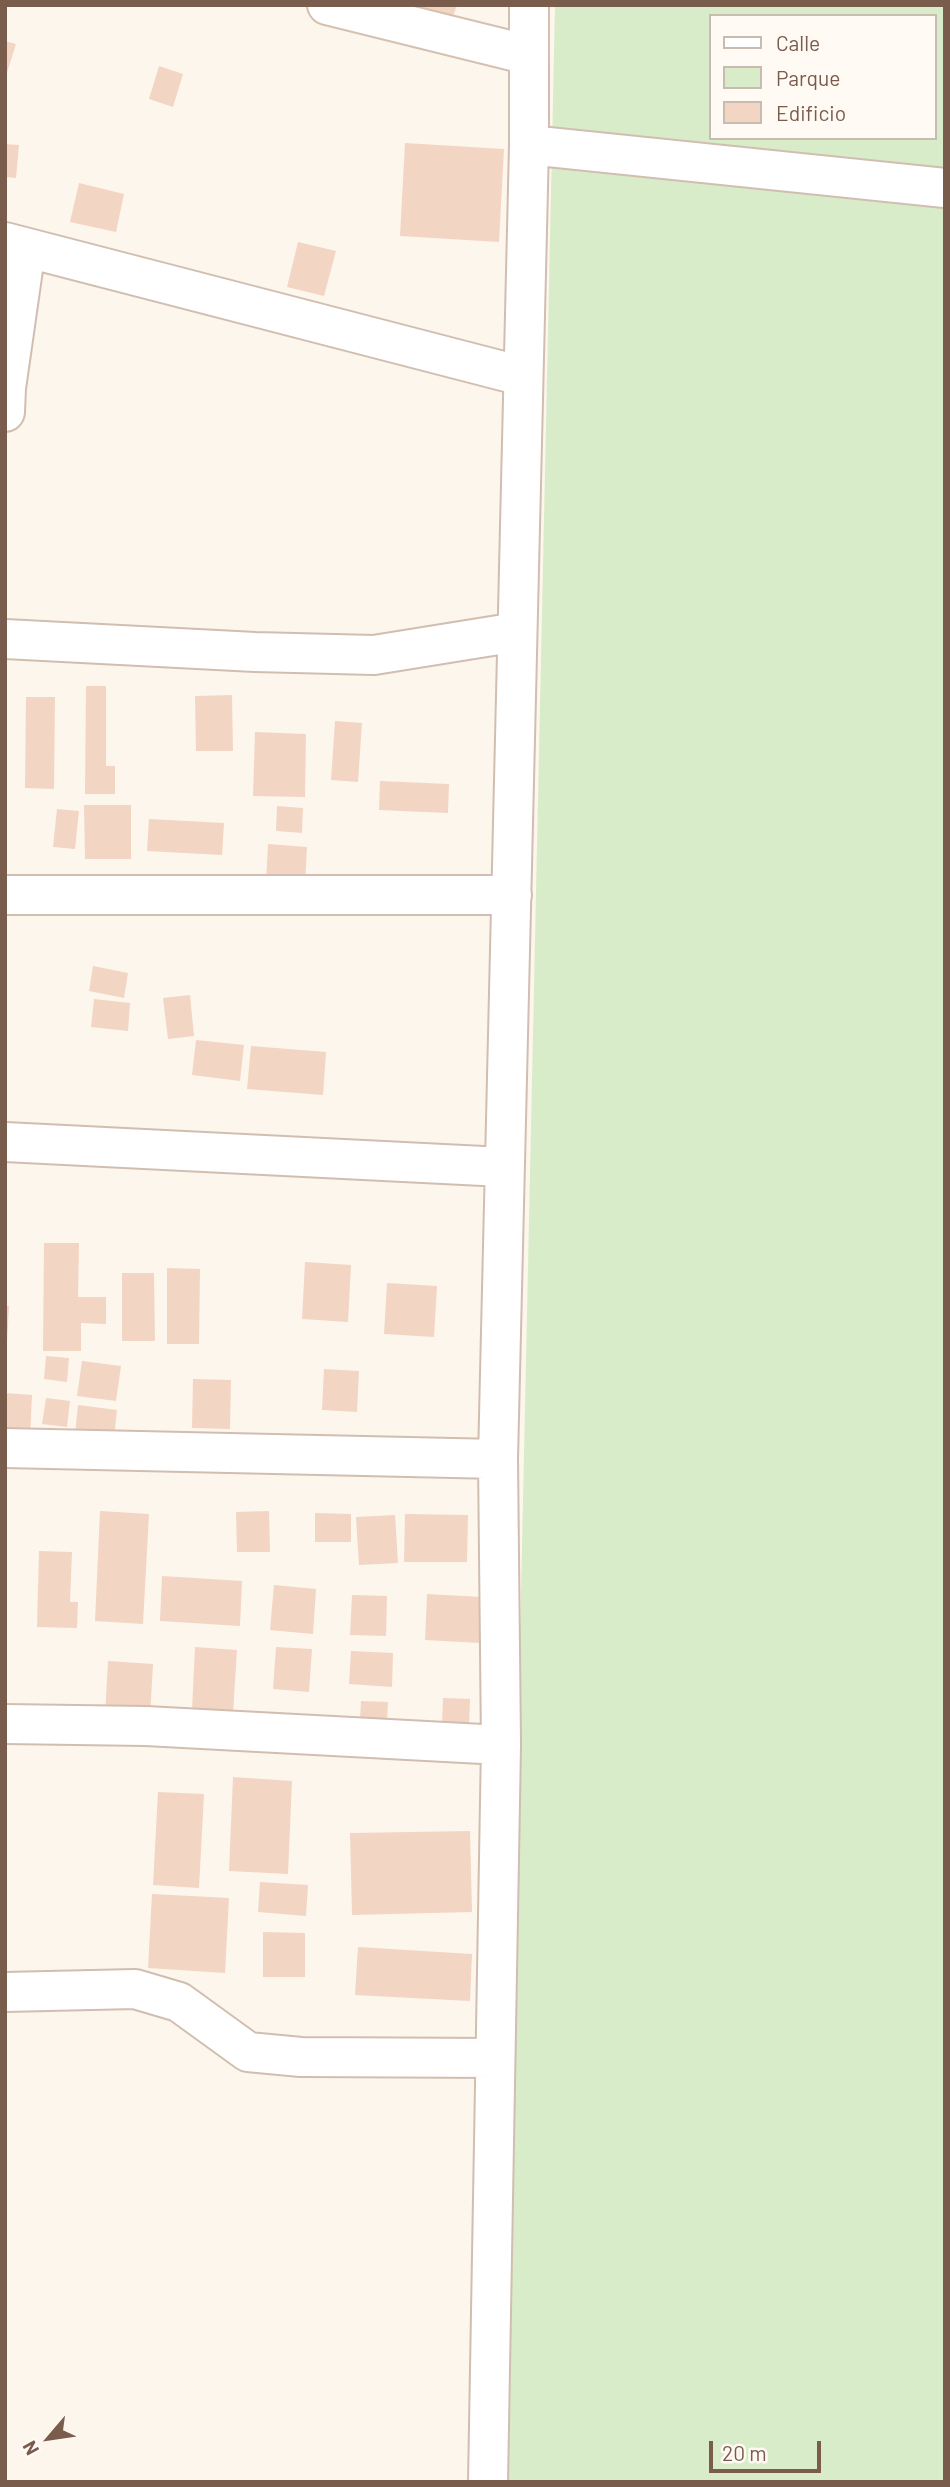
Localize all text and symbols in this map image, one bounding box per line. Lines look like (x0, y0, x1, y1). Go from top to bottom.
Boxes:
legend (708, 14, 936, 140)
text: Calle (776, 30, 820, 55)
text: Parque (776, 65, 841, 90)
text: Edificio (776, 100, 846, 125)
north arrow (14, 2403, 84, 2473)
scale bar (712, 2428, 824, 2472)
text: N (17, 2437, 43, 2460)
text: 20 m (722, 2440, 767, 2465)

